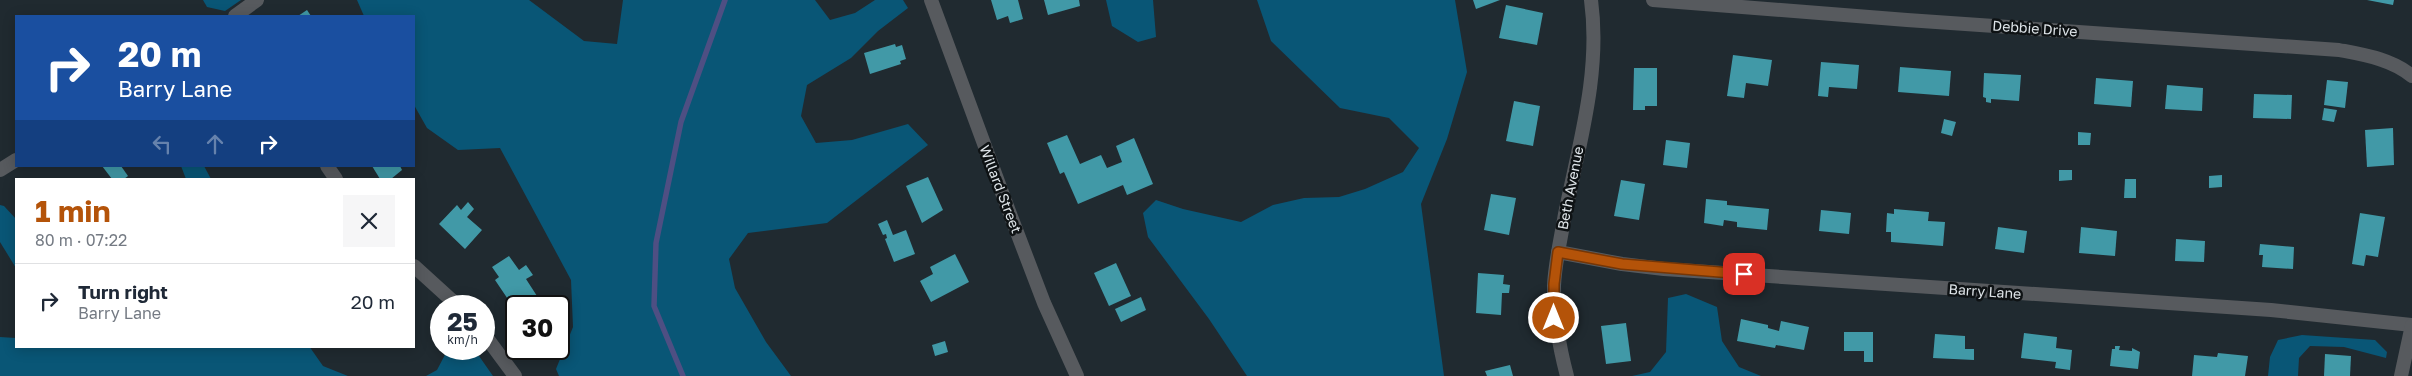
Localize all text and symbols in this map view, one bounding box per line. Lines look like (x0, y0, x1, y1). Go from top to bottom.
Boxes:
street label: Debbie Drive (1992, 17, 2078, 39)
text: 20 m (118, 33, 201, 75)
icon: right (35, 35, 100, 100)
text: Barry Lane (118, 75, 232, 102)
icon: left (148, 130, 176, 158)
icon: ahead (201, 130, 229, 158)
icon: right (254, 130, 282, 158)
street label: Willard Street (976, 143, 1026, 235)
street label: Beth Avenue (1554, 145, 1586, 231)
text: 1 min (35, 193, 111, 229)
button: close (343, 195, 395, 247)
text: 80 m · 07:22 (35, 230, 127, 250)
pin (1723, 253, 1765, 295)
icon: arrive (1730, 260, 1758, 288)
text: Turn right (78, 280, 168, 303)
street label: Barry Lane (1948, 280, 2022, 302)
icon: right (35, 287, 63, 315)
text: 20 m (351, 290, 395, 313)
position arrow (1527, 291, 1579, 343)
speed limit sign: 30 (505, 295, 570, 360)
text: Barry Lane (78, 303, 161, 323)
text: 25 (447, 306, 478, 337)
text: km/h (447, 332, 478, 347)

